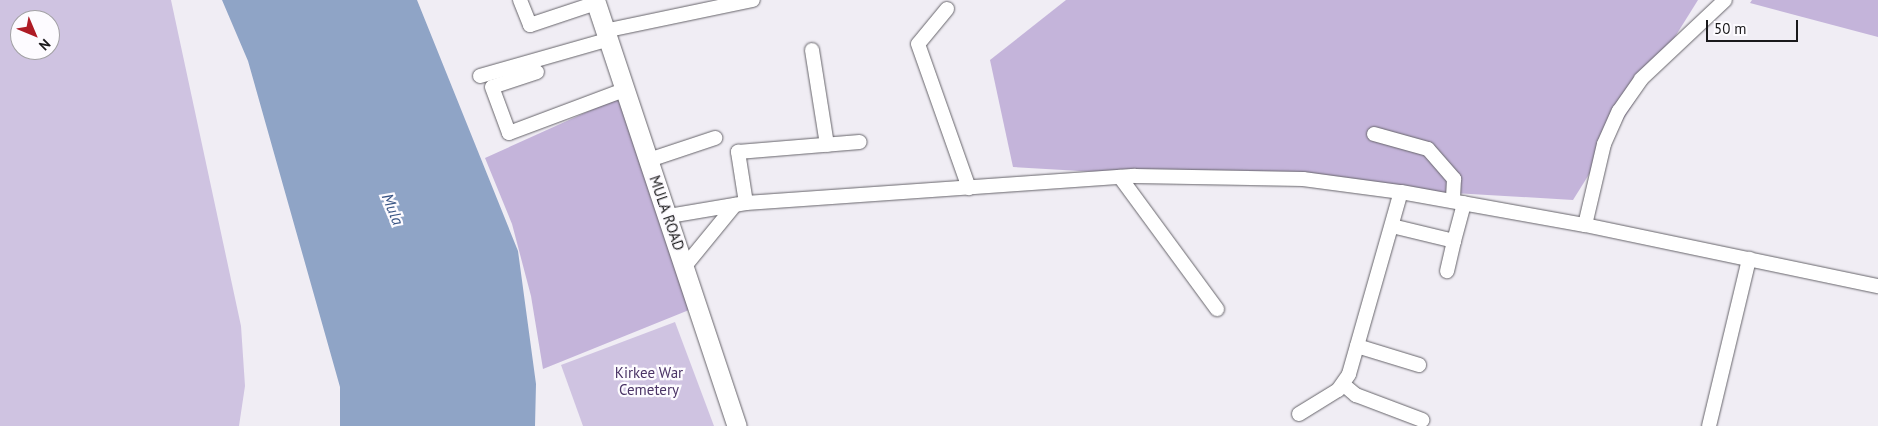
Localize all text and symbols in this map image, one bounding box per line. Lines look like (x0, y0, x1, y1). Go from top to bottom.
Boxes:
north arrow (10, 10, 60, 60)
scale bar (1708, 10, 1800, 42)
text: 50 m (1714, 19, 1747, 38)
text: N (35, 35, 55, 55)
street label: MULA ROAD (646, 173, 688, 253)
water label: Mula (378, 190, 408, 228)
park label: Kirkee War Cemetery (615, 363, 683, 398)

